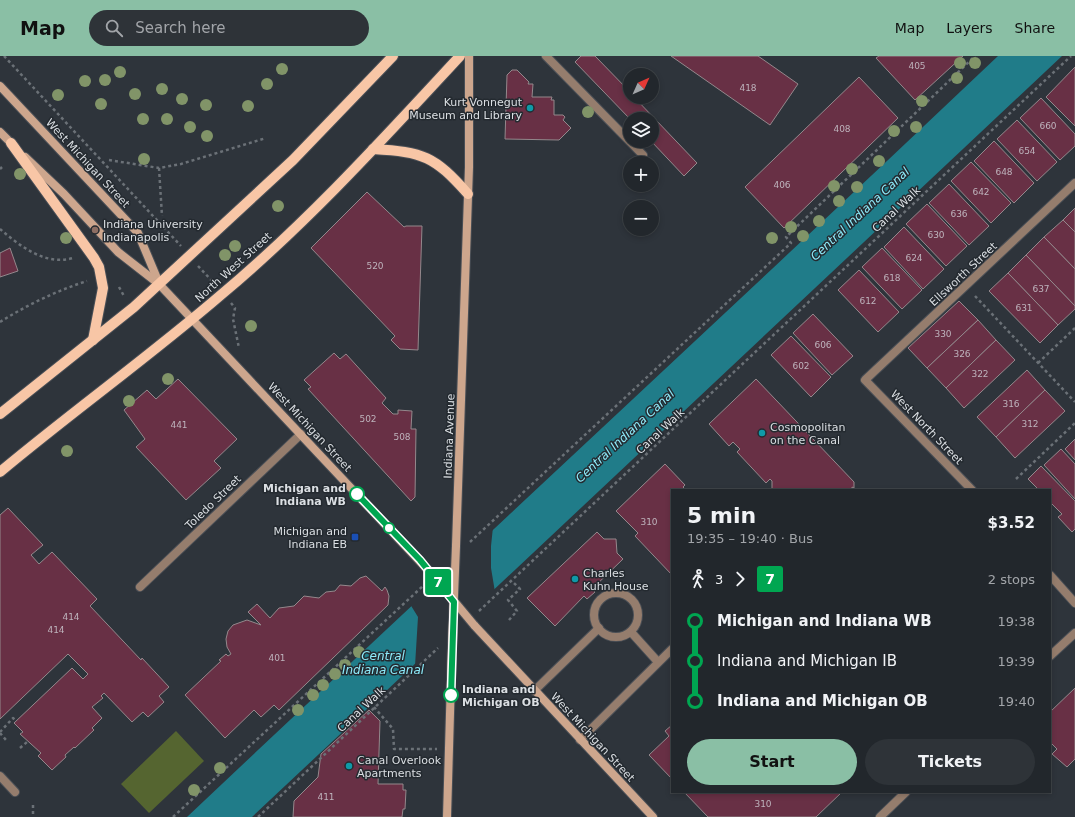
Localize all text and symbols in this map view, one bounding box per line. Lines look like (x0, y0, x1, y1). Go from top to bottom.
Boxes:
search box (89, 10, 369, 46)
text: Map (20, 17, 65, 39)
icon: search (103, 17, 125, 39)
text: Search here (135, 19, 225, 37)
text: Map (895, 20, 924, 36)
text: Layers (946, 20, 993, 36)
text: Share (1015, 20, 1055, 36)
house number: 405 (908, 61, 926, 71)
north arrow (623, 68, 659, 104)
map controls (623, 68, 659, 236)
house number: 418 (739, 83, 757, 93)
place label: Kurt Vonnegut Museum and Library (409, 96, 523, 122)
marker: Kurt Vonnegut Museum and Library (525, 103, 535, 113)
button: layers (623, 112, 659, 148)
street label: West Michigan Street (43, 116, 133, 211)
house number: 660 (1039, 121, 1057, 131)
house number: 408 (833, 124, 851, 134)
house number: 654 (1018, 146, 1036, 156)
button: + (623, 156, 659, 192)
water label: Central Indiana Canal (808, 164, 913, 263)
house number: 648 (995, 167, 1013, 177)
house number: 406 (773, 180, 791, 190)
street label: Canal Walk (870, 183, 924, 235)
house number: 642 (972, 187, 990, 197)
button: − (623, 200, 659, 236)
house number: 636 (950, 209, 968, 219)
place label: Indiana University Indianapolis (103, 218, 203, 244)
marker: Indiana University Indianapolis (90, 225, 100, 235)
street label: North West Street (192, 229, 275, 305)
house number: 630 (927, 230, 945, 240)
street label: Ellsworth Street (927, 239, 1000, 309)
house number: 624 (905, 253, 923, 263)
house number: 520 (366, 261, 384, 271)
house number: 618 (883, 273, 901, 283)
house number: 637 (1032, 284, 1050, 294)
house number: 612 (859, 296, 877, 306)
house number: 631 (1015, 303, 1033, 313)
house number: 330 (934, 329, 952, 339)
house number: 606 (814, 340, 832, 350)
house number: 326 (953, 349, 971, 359)
house number: 602 (792, 361, 810, 371)
house number: 322 (971, 369, 989, 379)
street label: West Michigan Street (265, 380, 355, 475)
water label: Central Indiana Canal (573, 386, 678, 485)
street label: West North Street (888, 388, 966, 468)
street label: Indiana Avenue (442, 393, 457, 479)
house number: 316 (1002, 399, 1020, 409)
street label: Canal Walk (634, 405, 688, 457)
house number: 502 (359, 414, 377, 424)
house number: 312 (1021, 419, 1039, 429)
house number: 441 (170, 420, 188, 430)
place label: Cosmopolitan on the Canal (770, 421, 845, 447)
marker: Cosmopolitan on the Canal (757, 428, 767, 438)
house number: 508 (393, 432, 411, 442)
street label: Toledo Street (182, 472, 244, 533)
place label: Michigan and Indiana WB (263, 482, 346, 508)
marker: Michigan and Indiana WB (349, 486, 365, 502)
text: 5 min (687, 503, 756, 528)
text: $3.52 (988, 514, 1035, 532)
house number: 310 (640, 517, 658, 527)
unlabelled marker (383, 522, 395, 534)
place label: Michigan and Indiana EB (273, 525, 347, 551)
text: 19:35 – 19:40 · Bus (687, 531, 813, 546)
marker: Michigan and Indiana EB (350, 532, 360, 542)
place label: Charles Kuhn House (583, 567, 649, 593)
icon: walk (687, 568, 709, 590)
icon: forward (729, 568, 751, 590)
line badge: 7 (425, 569, 451, 595)
text: 7 (765, 571, 775, 587)
text: 3 (715, 572, 723, 587)
text: 2 stops (988, 572, 1035, 587)
text: 7 (433, 574, 443, 590)
marker: Charles Kuhn House (570, 574, 580, 584)
house number: 414 (62, 612, 80, 622)
text: Michigan and Indiana WB (717, 612, 932, 630)
text: 19:38 (998, 614, 1035, 629)
house number: 414 (47, 625, 65, 635)
water label: Central Indiana Canal (342, 649, 425, 677)
text: Indiana and Michigan IB (717, 652, 897, 670)
house number: 401 (268, 653, 286, 663)
text: 19:39 (998, 654, 1035, 669)
street label: Canal Walk (335, 683, 389, 735)
place label: Indiana and Michigan OB (462, 683, 540, 709)
marker: Indiana and Michigan OB (443, 687, 459, 703)
street label: West Michigan Street (548, 690, 638, 785)
text: Indiana and Michigan OB (717, 692, 928, 710)
text: 19:40 (998, 694, 1035, 709)
button: Start (687, 739, 857, 785)
button: Tickets (865, 739, 1035, 785)
place label: Canal Overlook Apartments (357, 754, 442, 780)
marker: Canal Overlook Apartments (344, 761, 354, 771)
house number: 411 (317, 792, 335, 802)
house number: 310 (754, 799, 772, 809)

